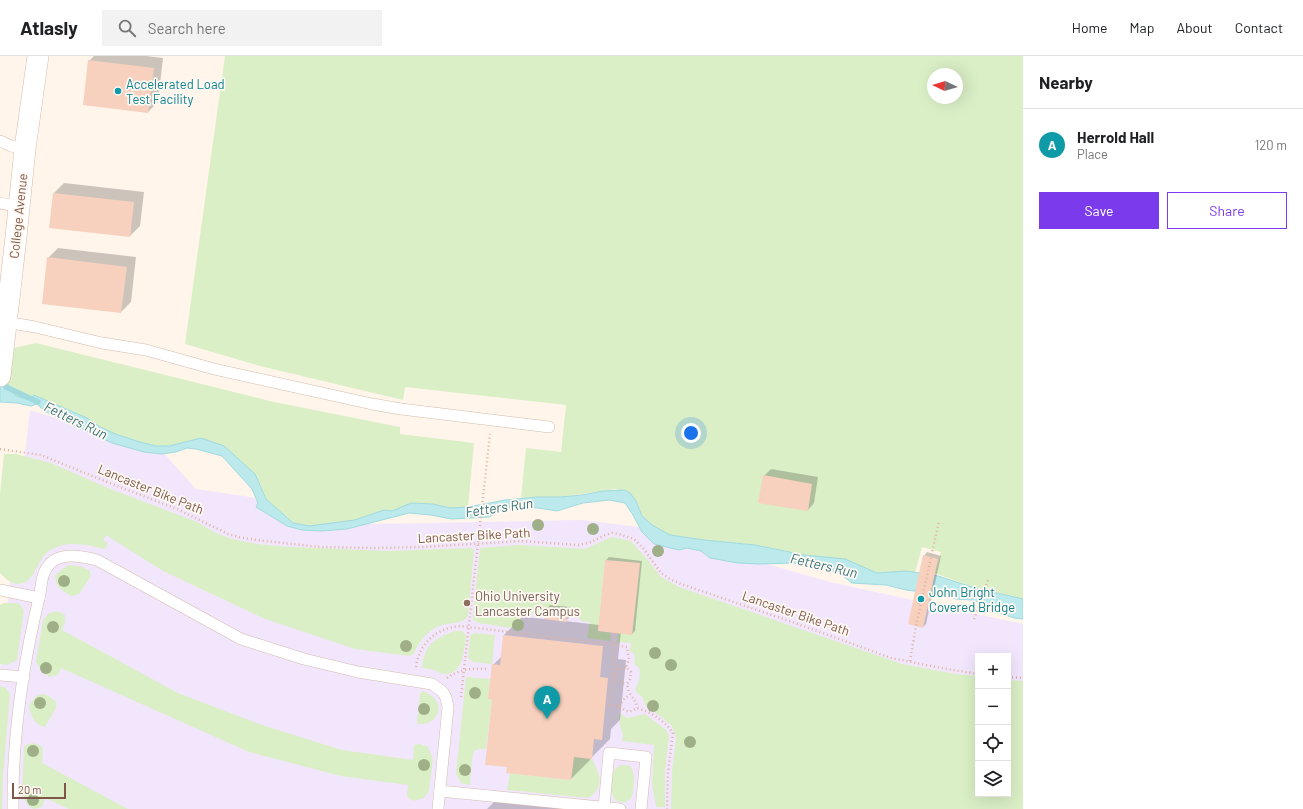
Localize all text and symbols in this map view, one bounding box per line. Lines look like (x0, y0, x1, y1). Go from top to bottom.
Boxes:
search box (102, 10, 382, 46)
text: Atlasly (20, 16, 78, 39)
icon: search (116, 17, 138, 39)
text: Search here (148, 19, 226, 37)
text: Home (1072, 19, 1108, 36)
text: Map (1130, 19, 1154, 36)
text: About (1176, 19, 1213, 36)
text: Contact (1235, 19, 1283, 36)
north arrow (927, 68, 963, 104)
text: Nearby (1039, 72, 1093, 92)
place label: Accelerated Load Test Facility (126, 76, 225, 107)
marker: Accelerated Load Test Facility (113, 86, 123, 96)
text: Herrold Hall (1077, 128, 1154, 146)
text: A (1048, 137, 1056, 153)
text: 120 m (1255, 137, 1287, 153)
text: Place (1077, 146, 1108, 162)
street label: College Avenue (6, 172, 30, 259)
button: Save (1039, 192, 1159, 229)
button: Share (1167, 192, 1287, 229)
water label: Fetters Run (42, 397, 110, 443)
your location (681, 423, 701, 443)
street label: Lancaster Bike Path (96, 460, 206, 518)
water label: Fetters Run (464, 494, 534, 520)
street label: Lancaster Bike Path (417, 524, 531, 546)
water label: Fetters Run (789, 549, 859, 581)
place label: John Bright Covered Bridge (929, 584, 1015, 615)
street label: Lancaster Bike Path (740, 587, 852, 639)
place label: Ohio University Lancaster Campus (475, 588, 580, 619)
marker: John Bright Covered Bridge (916, 594, 926, 604)
marker: Ohio University Lancaster Campus (462, 598, 472, 608)
map controls (975, 653, 1011, 797)
button: + (975, 653, 1011, 689)
pin: A (534, 686, 560, 719)
button: − (975, 689, 1011, 725)
button: locate (975, 725, 1011, 761)
button: layers (975, 761, 1011, 797)
scale bar (12, 781, 66, 800)
text: 20 m (18, 783, 41, 796)

